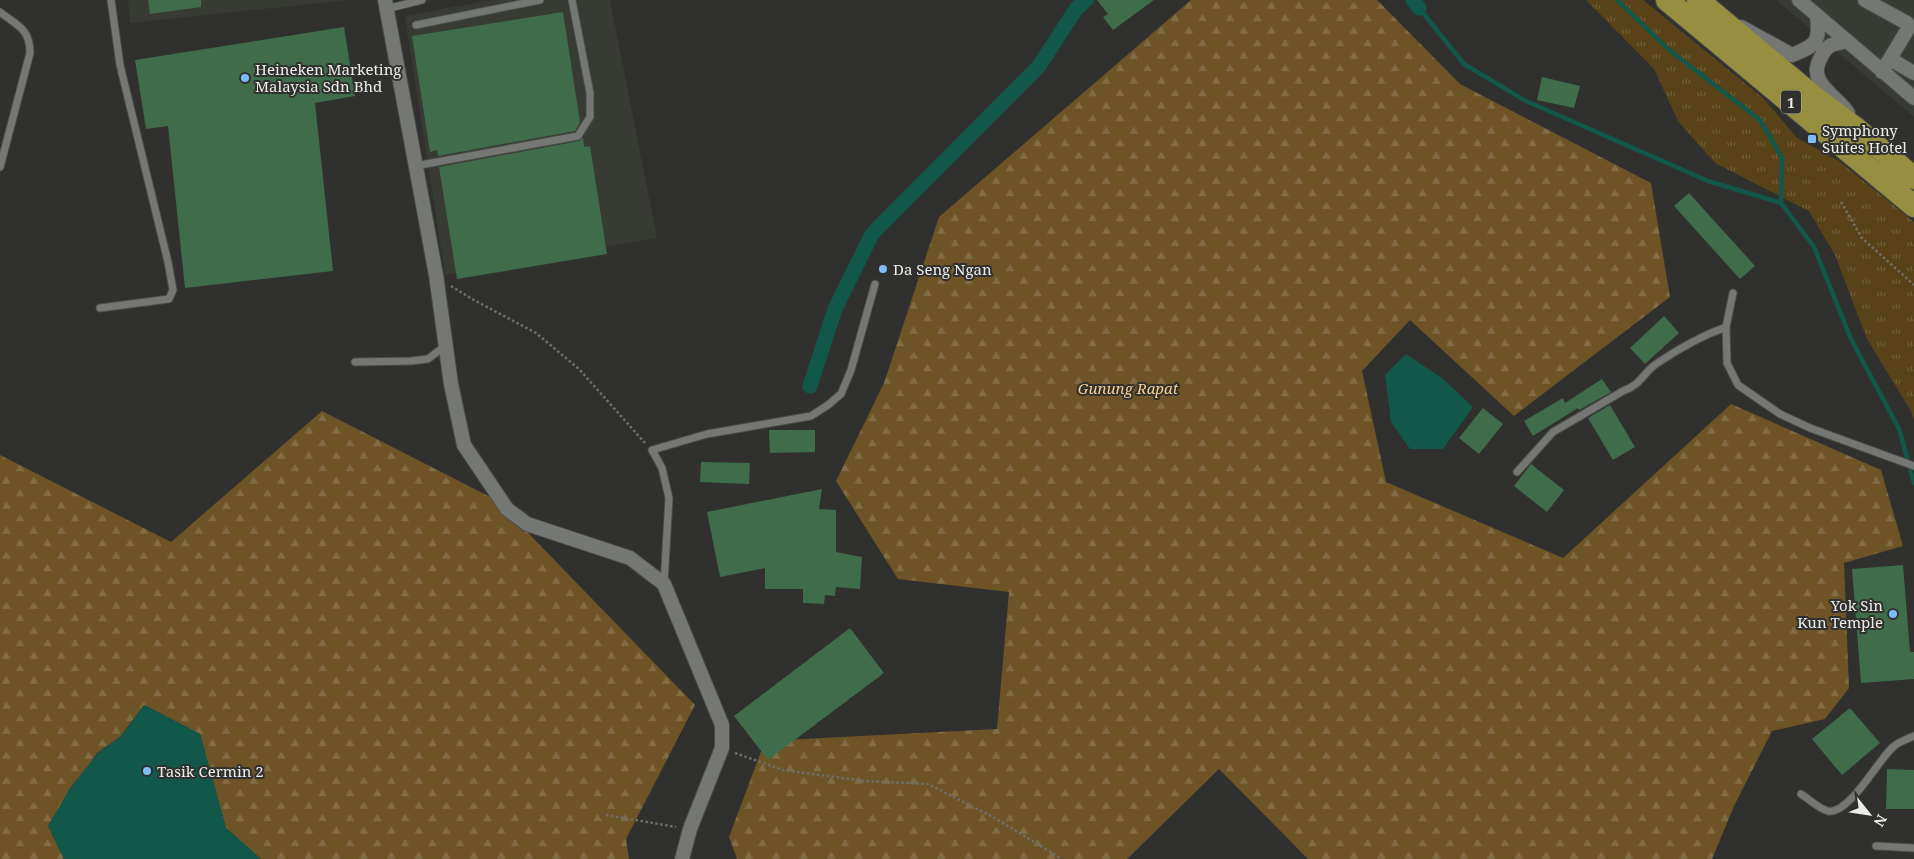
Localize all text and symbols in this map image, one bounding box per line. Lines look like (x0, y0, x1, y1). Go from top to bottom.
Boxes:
place label: Heineken Marketing Malaysia Sdn Bhd (255, 59, 401, 96)
marker: Heineken Marketing Malaysia Sdn Bhd (239, 72, 251, 84)
road number: 1 (1781, 90, 1801, 114)
place label: Symphony Suites Hotel (1822, 120, 1907, 157)
marker: Symphony Suites Hotel (1806, 133, 1818, 145)
place label: Da Seng Ngan (893, 259, 992, 279)
marker: Da Seng Ngan (877, 263, 889, 275)
park label: Gunung Rapat (1078, 378, 1179, 398)
place label: Yok Sin Kun Temple (1797, 595, 1883, 632)
marker: Yok Sin Kun Temple (1887, 608, 1899, 620)
place label: Tasik Cermin 2 (157, 761, 264, 781)
marker: Tasik Cermin 2 (141, 765, 153, 777)
north arrow (1844, 789, 1894, 839)
text: N (1870, 811, 1892, 830)

